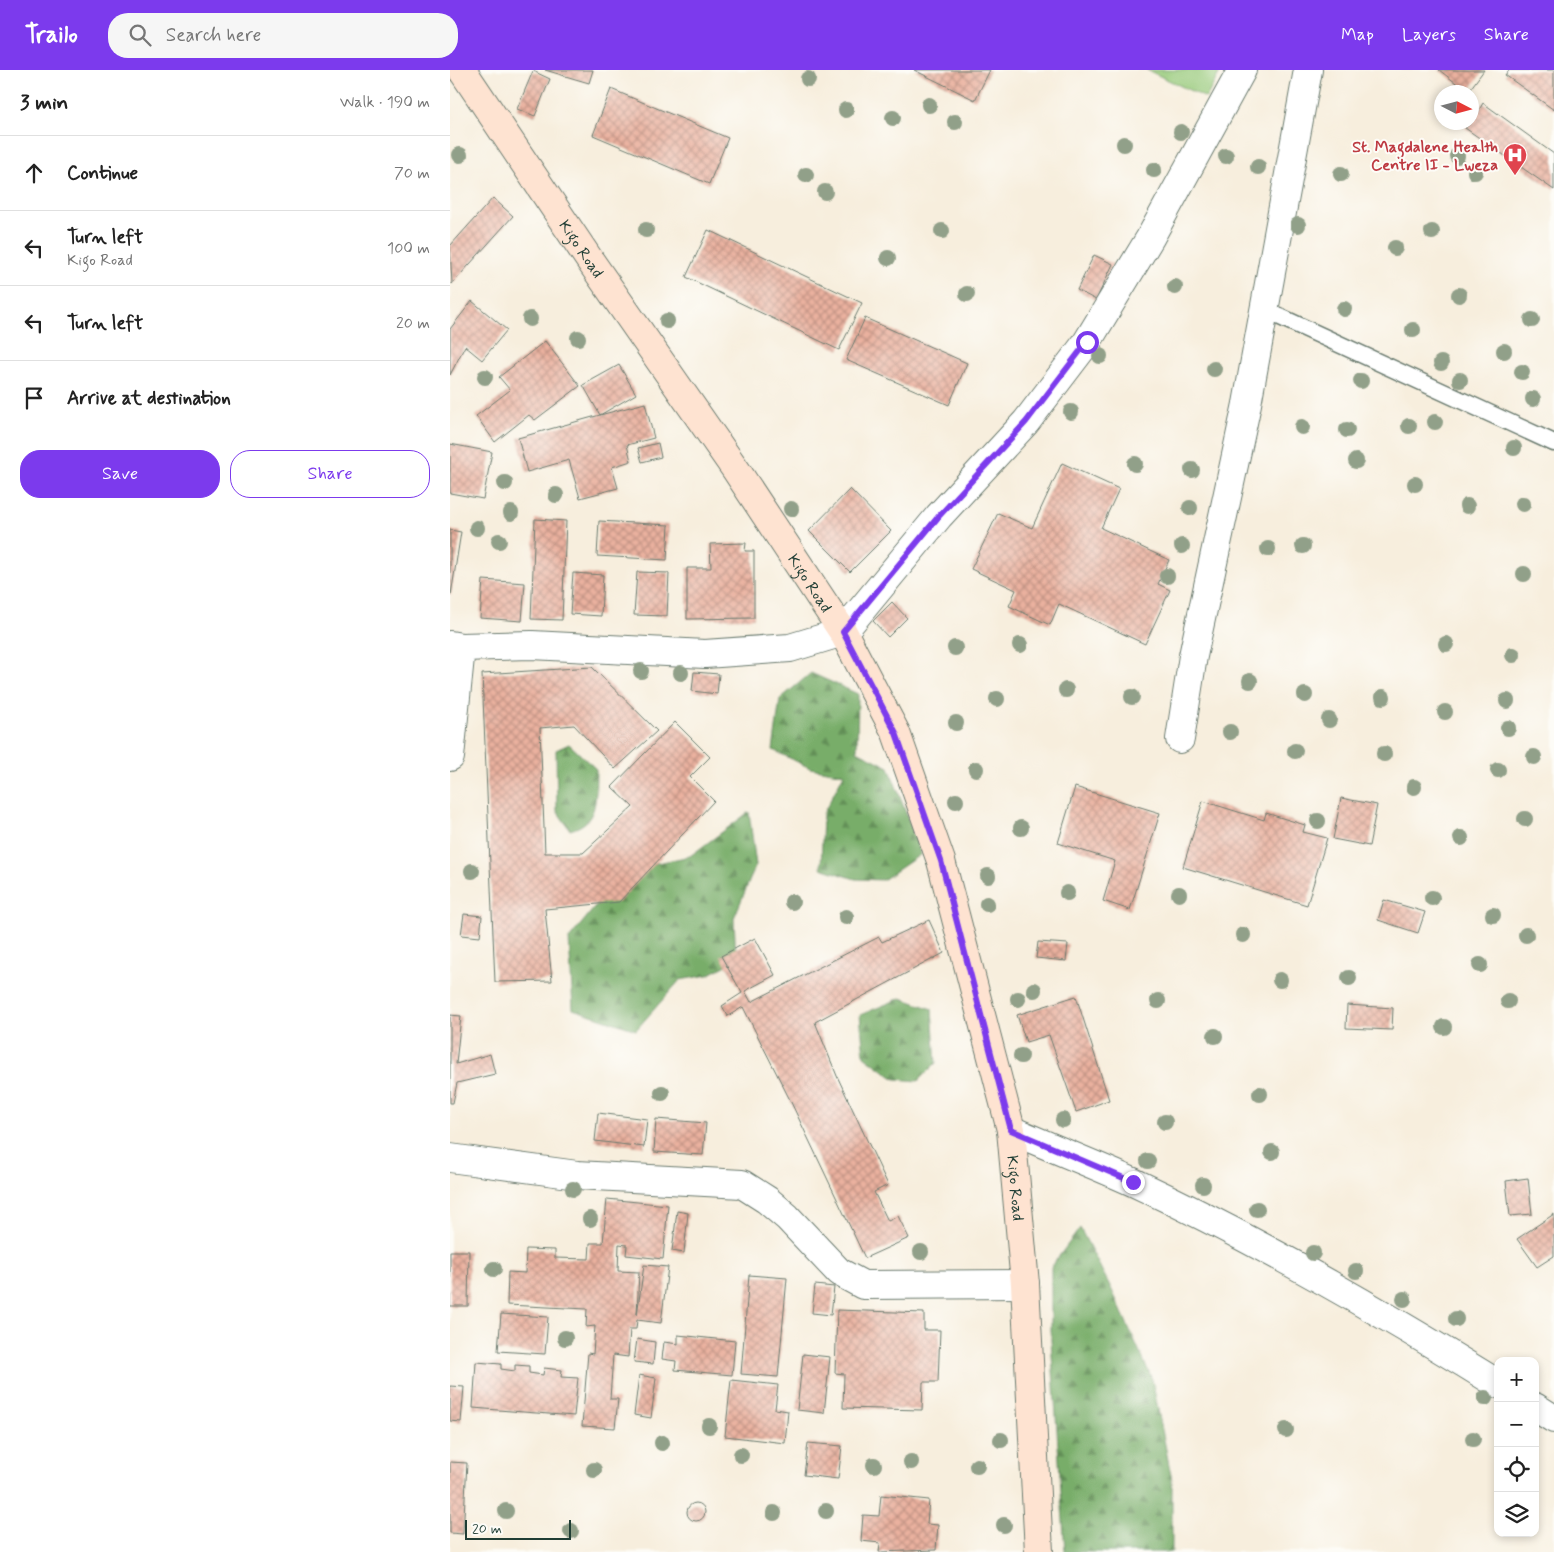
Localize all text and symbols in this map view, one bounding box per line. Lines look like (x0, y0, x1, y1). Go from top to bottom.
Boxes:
search box (108, 13, 458, 58)
text: Trailo (25, 20, 78, 51)
icon: search (126, 21, 154, 49)
text: Search here (166, 23, 261, 48)
text: Map (1341, 23, 1374, 47)
text: Layers (1402, 23, 1456, 47)
text: Share (1484, 23, 1529, 47)
north arrow (1434, 85, 1479, 130)
text: 3 min (20, 89, 68, 117)
text: Walk · 190 m (340, 92, 430, 113)
place label: St. Magdalene Health Centre II - Lweza (1352, 137, 1498, 176)
hospital icon: St. Magdalene Health Centre II - Lweza (1502, 142, 1528, 176)
icon: ahead (20, 159, 48, 187)
text: Continue (67, 161, 138, 186)
text: 70 m (394, 163, 430, 184)
street label: Kigo Road (554, 216, 608, 282)
text: Turn left (67, 225, 143, 250)
icon: left (20, 234, 48, 262)
text: 100 m (387, 238, 430, 259)
text: Kigo Road (67, 250, 133, 271)
icon: left (20, 309, 48, 337)
text: Turn left (67, 311, 143, 336)
text: 20 m (396, 313, 430, 334)
route start (1076, 331, 1099, 354)
icon: arrive (20, 384, 48, 412)
text: Arrive at destination (67, 386, 231, 411)
button: Save (20, 450, 220, 498)
button: Share (230, 450, 430, 498)
street label: Kigo Road (782, 550, 836, 617)
street label: Kigo Road (1001, 1154, 1028, 1222)
route end (1122, 1171, 1145, 1194)
map controls (1494, 1357, 1539, 1537)
button: + (1494, 1357, 1539, 1402)
button: − (1494, 1402, 1539, 1447)
button: locate (1494, 1447, 1539, 1492)
button: layers (1494, 1492, 1539, 1537)
scale bar (465, 1517, 571, 1540)
text: 20 m (472, 1520, 502, 1538)

